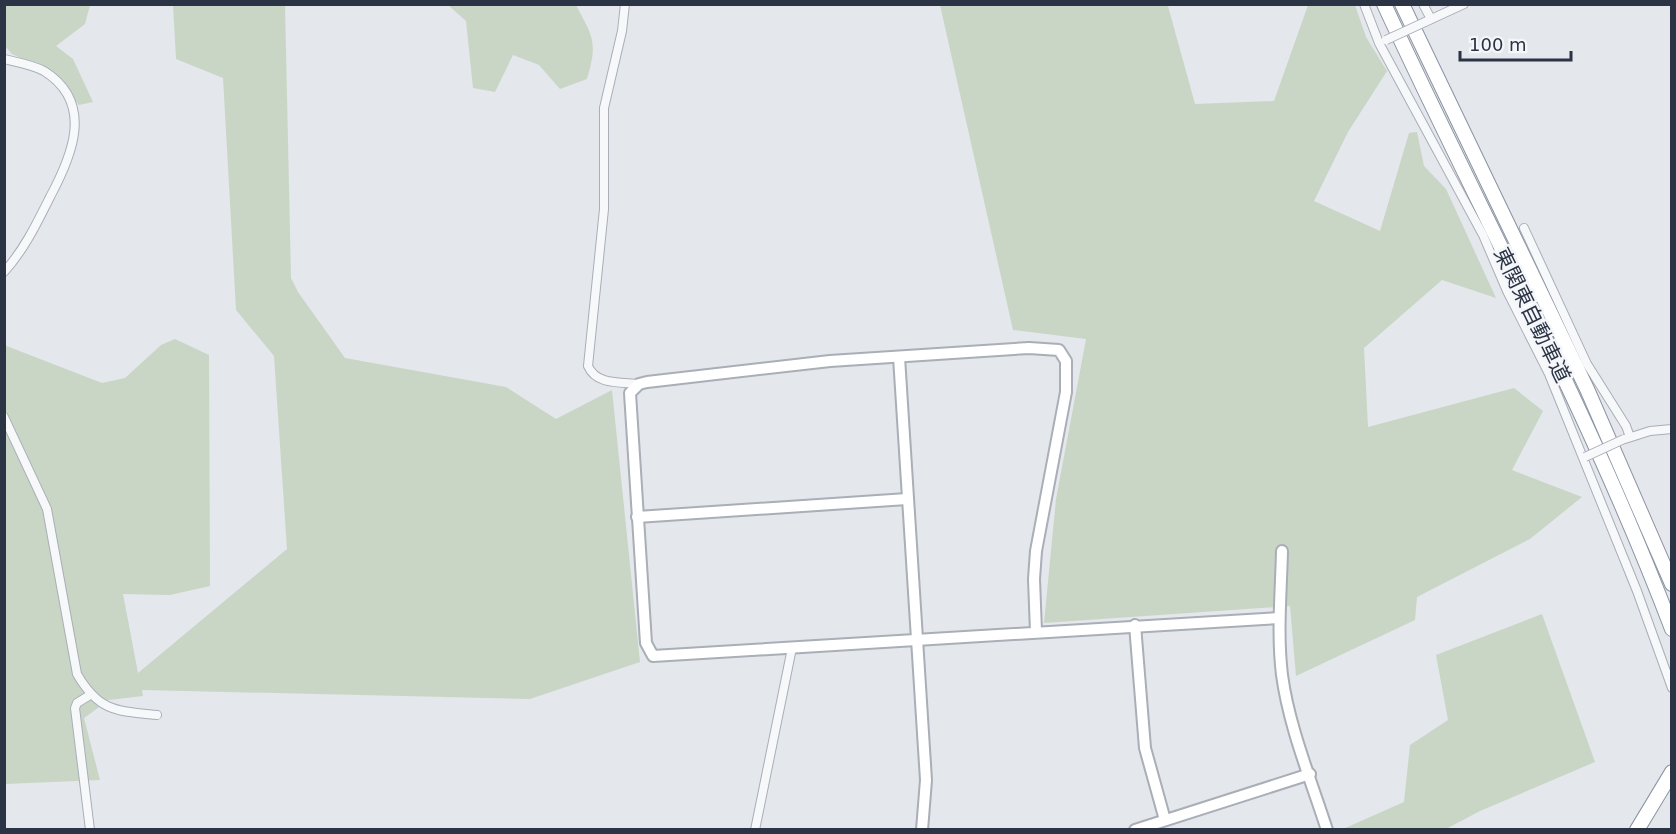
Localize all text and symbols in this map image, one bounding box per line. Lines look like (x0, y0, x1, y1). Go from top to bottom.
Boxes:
scale bar (1460, 24, 1571, 62)
text: 100 m (1469, 34, 1527, 55)
street label: 東関東自動車道 (1489, 244, 1575, 386)

